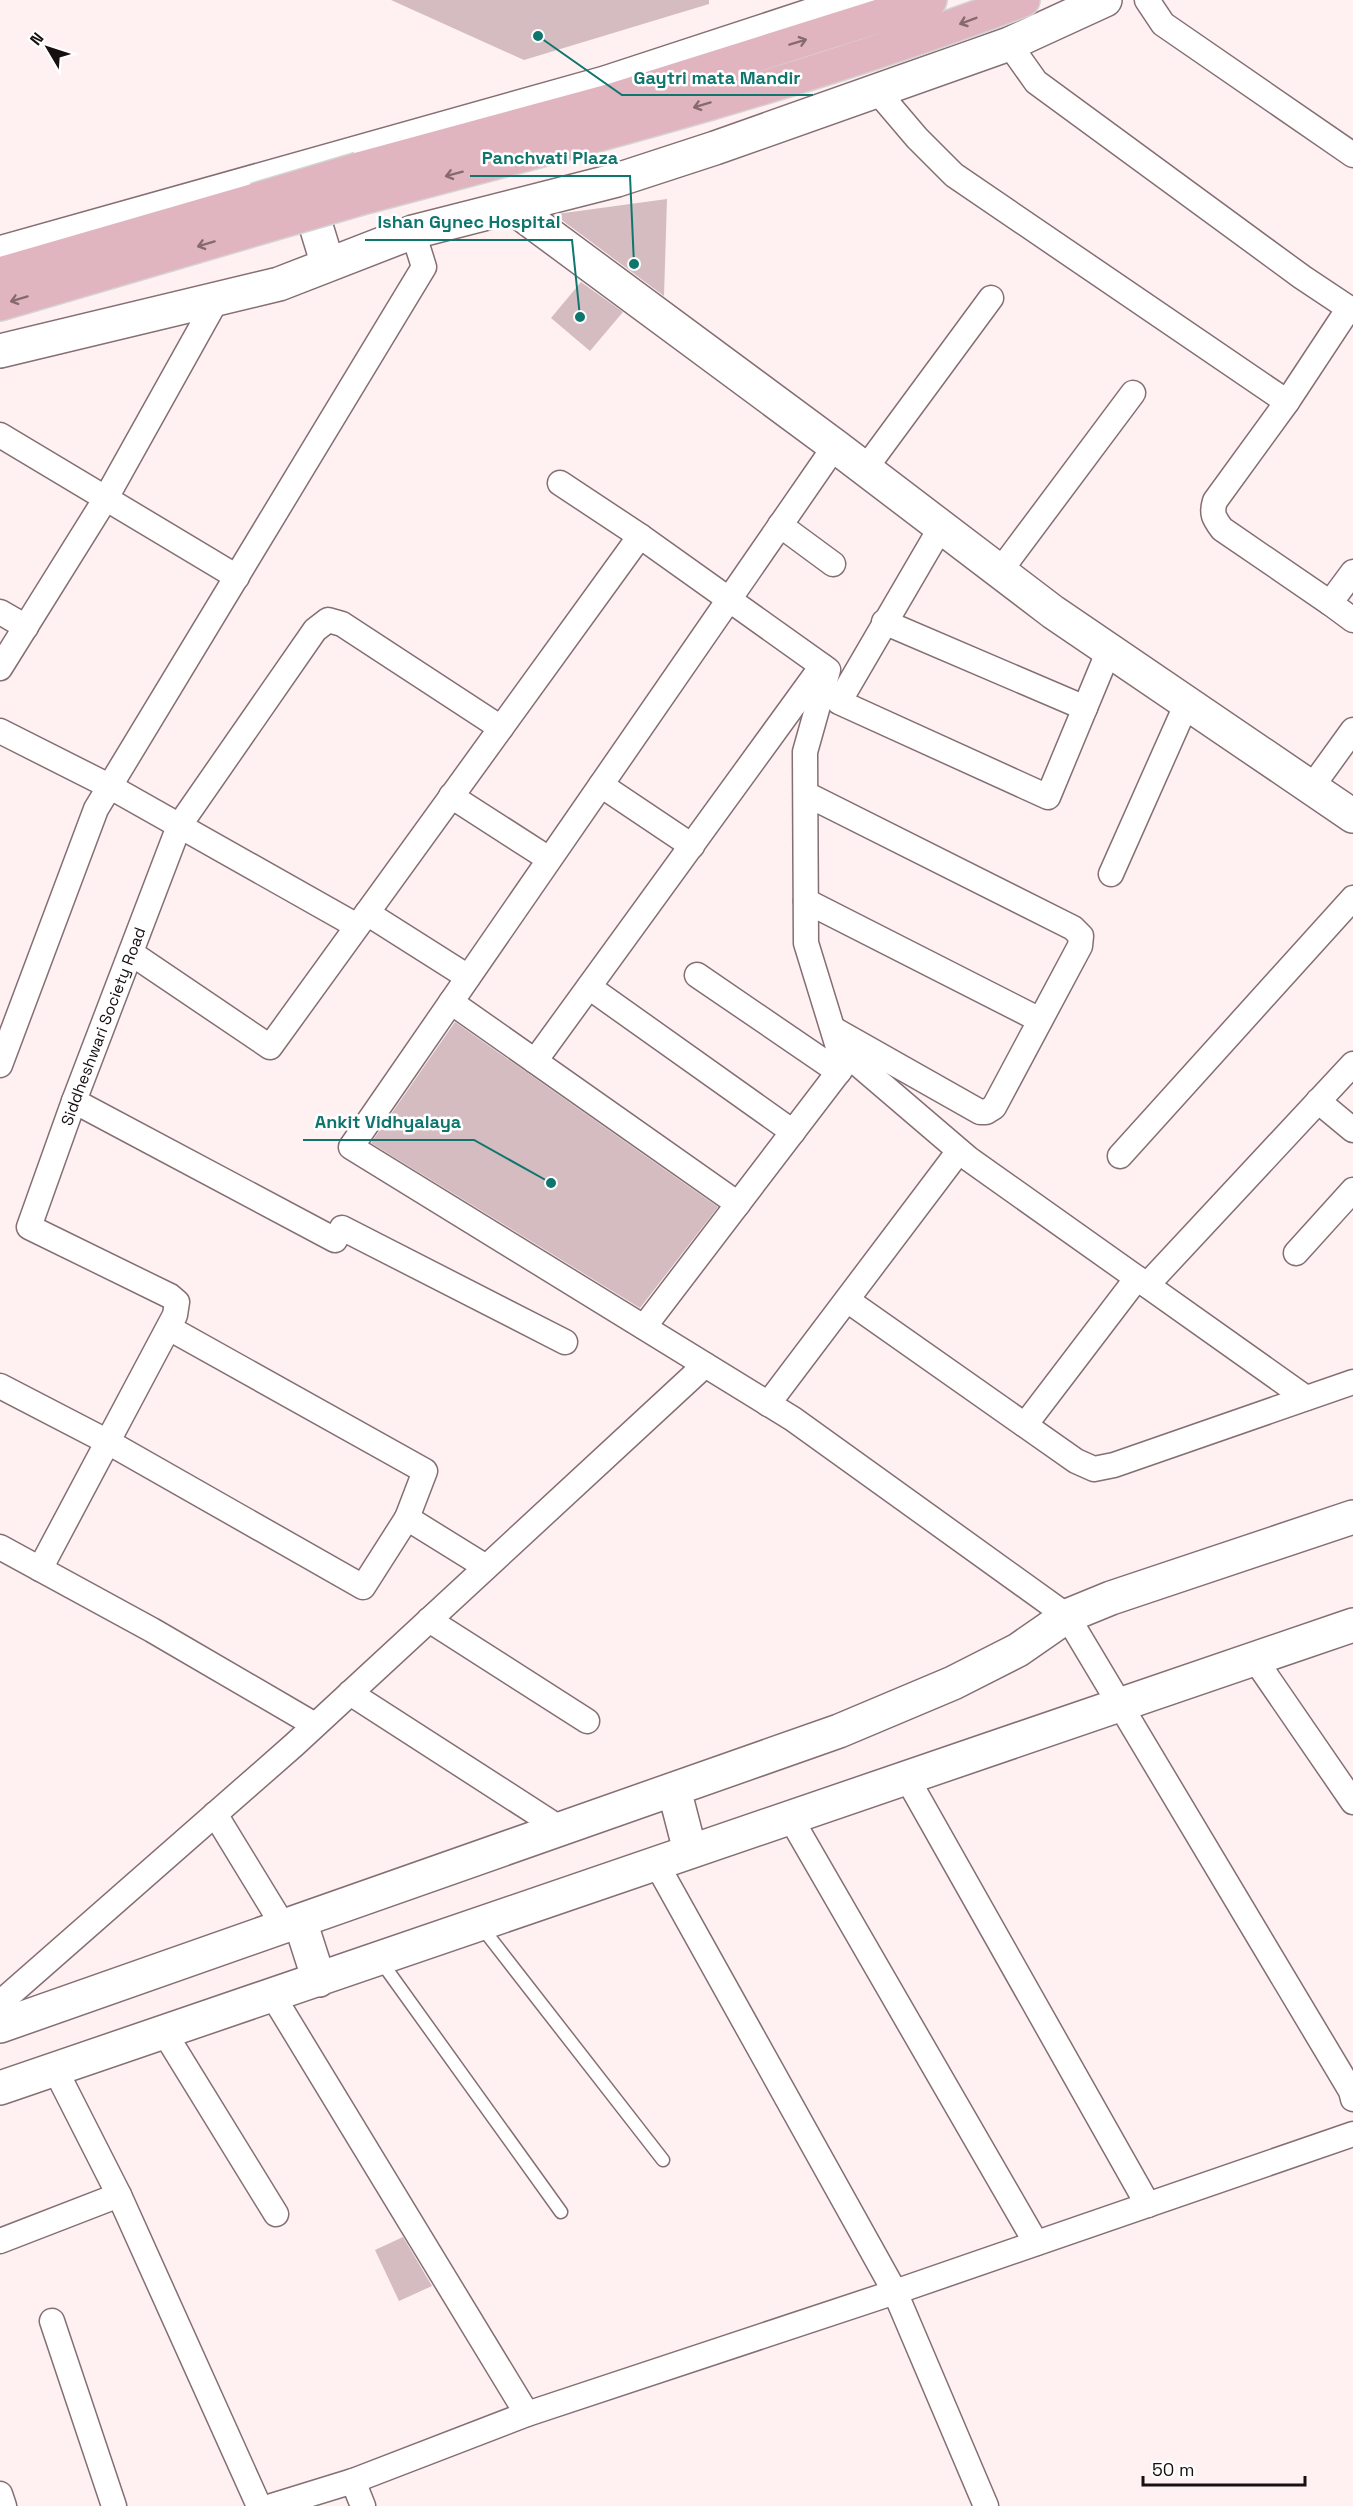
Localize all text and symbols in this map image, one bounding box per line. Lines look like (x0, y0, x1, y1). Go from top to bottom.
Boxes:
one-way arrow (959, 16, 978, 27)
north arrow (18, 18, 78, 78)
text: N (25, 28, 48, 50)
one-way arrow (788, 36, 807, 47)
callout: Gaytri mata Mandir (622, 59, 813, 95)
text: Gaytri mata Mandir (634, 66, 800, 89)
one-way arrow (693, 100, 712, 111)
callout: Panchvati Plaza (470, 140, 630, 176)
text: Panchvati Plaza (482, 146, 619, 169)
one-way arrow (444, 168, 463, 180)
callout: Ishan Gynec Hospital (365, 204, 572, 240)
text: Ishan Gynec Hospital (378, 210, 560, 233)
one-way arrow (197, 239, 216, 250)
one-way arrow (10, 294, 29, 305)
street label: Siddheshwari Society Road (56, 924, 150, 1128)
callout: Ankit Vidhyalaya (303, 1104, 474, 1140)
text: Ankit Vidhyalaya (315, 1110, 462, 1133)
scale bar (1143, 2449, 1305, 2487)
text: 50 m (1152, 2458, 1194, 2481)

